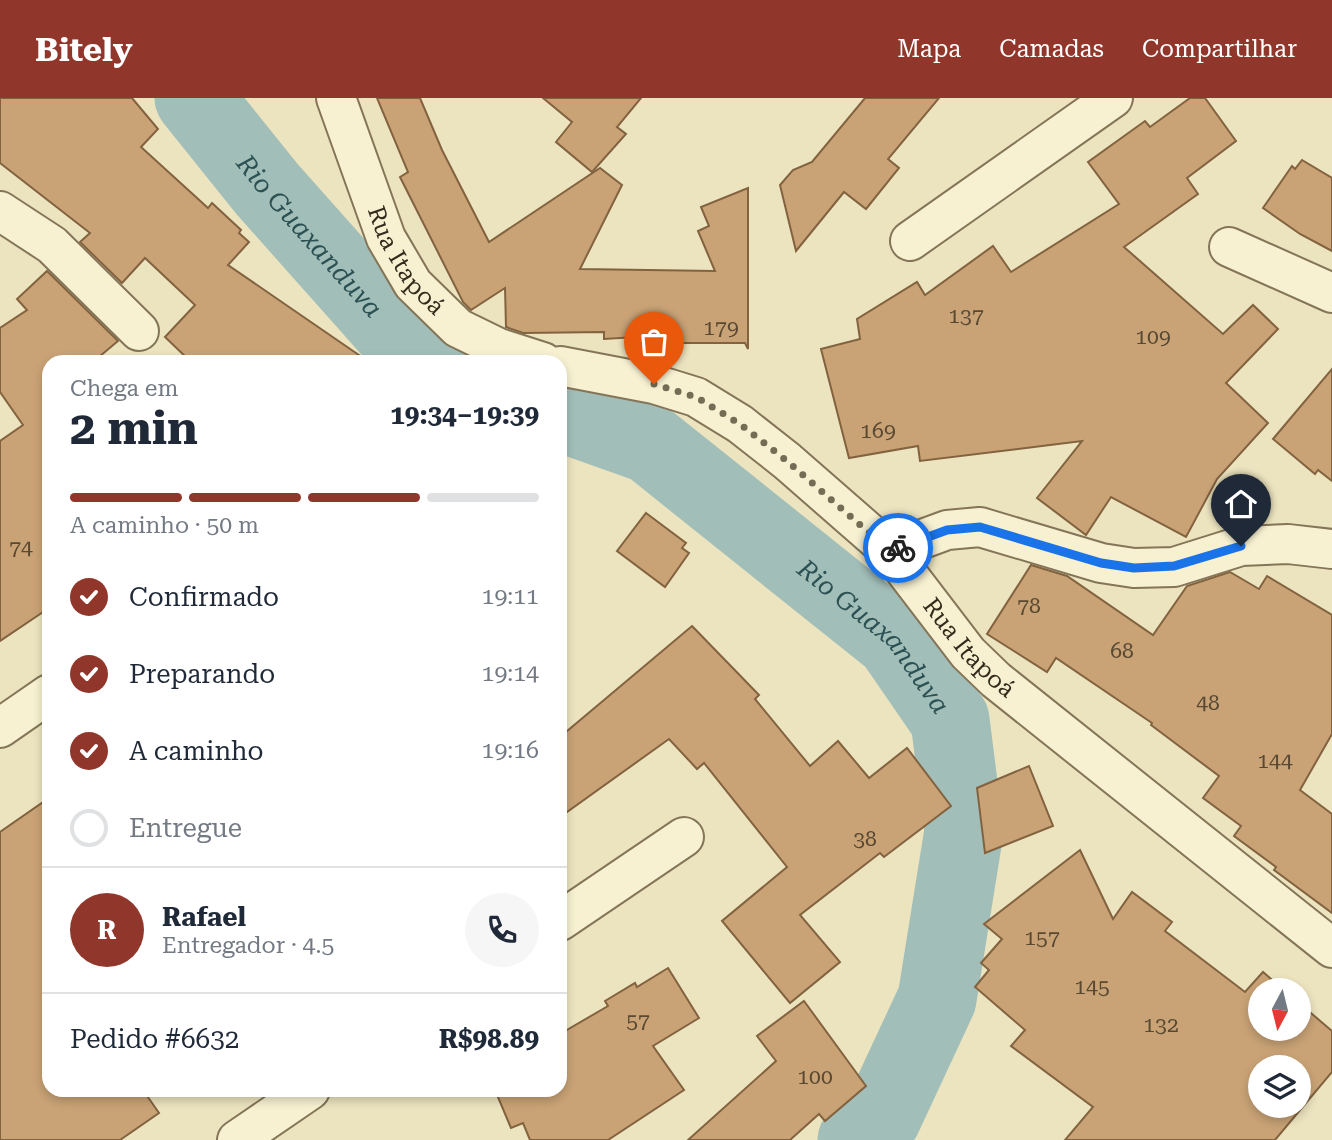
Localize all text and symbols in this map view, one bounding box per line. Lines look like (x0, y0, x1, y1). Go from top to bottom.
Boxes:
text: Bitely (35, 30, 133, 69)
text: Mapa (897, 35, 961, 63)
text: Camadas (999, 35, 1104, 63)
text: Compartilhar (1142, 35, 1297, 63)
water label: Rio Guaxanduva (230, 148, 389, 323)
street label: Rua Itapoá (362, 202, 450, 321)
house number: 137 (948, 304, 984, 328)
pin (624, 312, 684, 384)
house number: 179 (703, 316, 739, 340)
icon: bag (635, 323, 673, 361)
house number: 109 (1135, 325, 1171, 349)
text: Chega em (70, 375, 178, 402)
text: 19:34–19:39 (390, 400, 539, 430)
text: 2 min (70, 401, 198, 455)
house number: 169 (860, 419, 896, 443)
pin (1211, 474, 1271, 546)
icon: home (1222, 485, 1260, 523)
text: A caminho · 50 m (70, 512, 259, 539)
courier (863, 513, 933, 583)
icon: bike (879, 529, 917, 567)
house number: 74 (9, 536, 33, 560)
water label: Rio Guaxanduva (791, 553, 956, 719)
icon: check (70, 578, 108, 616)
text: Confirmado (129, 582, 279, 612)
text: 19:11 (482, 583, 539, 610)
street label: Rua Itapoá (917, 592, 1020, 703)
house number: 78 (1017, 594, 1041, 618)
house number: 68 (1110, 639, 1134, 663)
icon: check (70, 655, 108, 693)
text: Preparando (129, 659, 275, 689)
text: 19:14 (482, 660, 539, 687)
house number: 48 (1196, 691, 1220, 715)
icon: check (70, 732, 108, 770)
text: A caminho (129, 736, 264, 766)
text: 19:16 (482, 737, 539, 764)
house number: 144 (1257, 749, 1293, 773)
text: Entregue (129, 813, 242, 843)
house number: 38 (853, 827, 877, 851)
button: phone (465, 893, 539, 967)
text: Rafael (162, 902, 246, 932)
text: R (97, 915, 117, 945)
house number: 157 (1024, 926, 1060, 950)
text: Entregador · 4.5 (162, 932, 334, 959)
house number: 145 (1074, 975, 1110, 999)
north arrow (1248, 978, 1311, 1041)
map controls (1248, 978, 1311, 1118)
house number: 57 (626, 1009, 650, 1033)
house number: 132 (1143, 1013, 1179, 1037)
text: Pedido #6632 (70, 1024, 239, 1054)
text: R$98.89 (439, 1024, 539, 1054)
button: layers (1248, 1055, 1311, 1118)
house number: 100 (797, 1065, 833, 1089)

